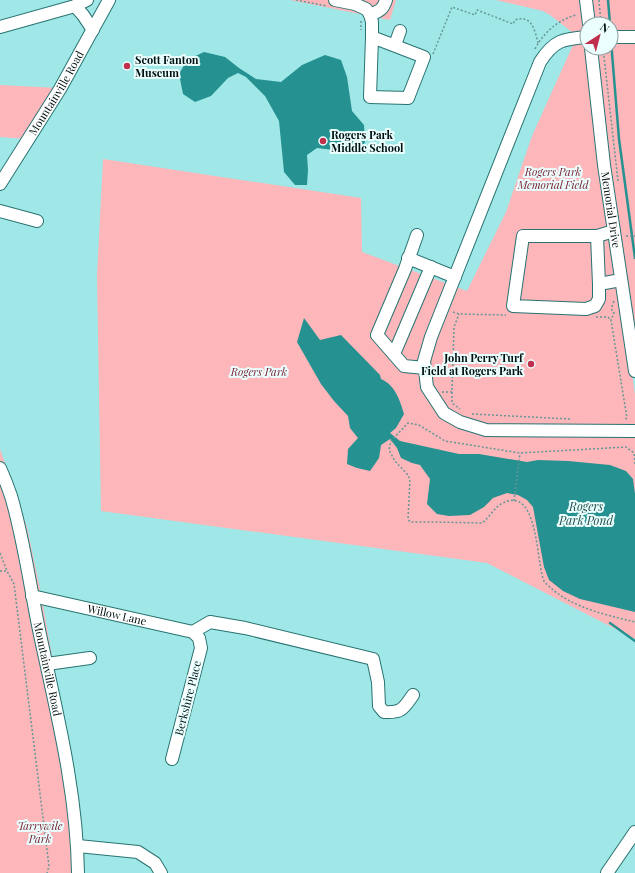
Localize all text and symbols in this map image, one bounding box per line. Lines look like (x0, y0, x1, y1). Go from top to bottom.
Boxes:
north arrow (579, 16, 619, 56)
text: N (598, 19, 613, 36)
street label: Mountainville Road (25, 47, 87, 138)
place label: Scott Fanton Museum (135, 52, 199, 80)
marker: Scott Fanton Museum (122, 61, 132, 71)
place label: Rogers Park Middle School (331, 127, 404, 155)
marker: Rogers Park Middle School (318, 136, 328, 146)
park label: Rogers Park Memorial Field (517, 164, 589, 192)
street label: Memorial Drive (598, 170, 624, 249)
place label: John Perry Turf Field at Rogers Park (421, 350, 524, 378)
marker: John Perry Turf Field at Rogers Park (526, 359, 536, 369)
park label: Rogers Park (230, 364, 288, 379)
water label: Rogers Park Pond (558, 498, 613, 528)
street label: Willow Lane (85, 600, 148, 628)
street label: Mountainville Road (31, 621, 66, 718)
street label: Berkshire Place (171, 658, 204, 737)
park label: Tarrywile Park (17, 818, 63, 846)

